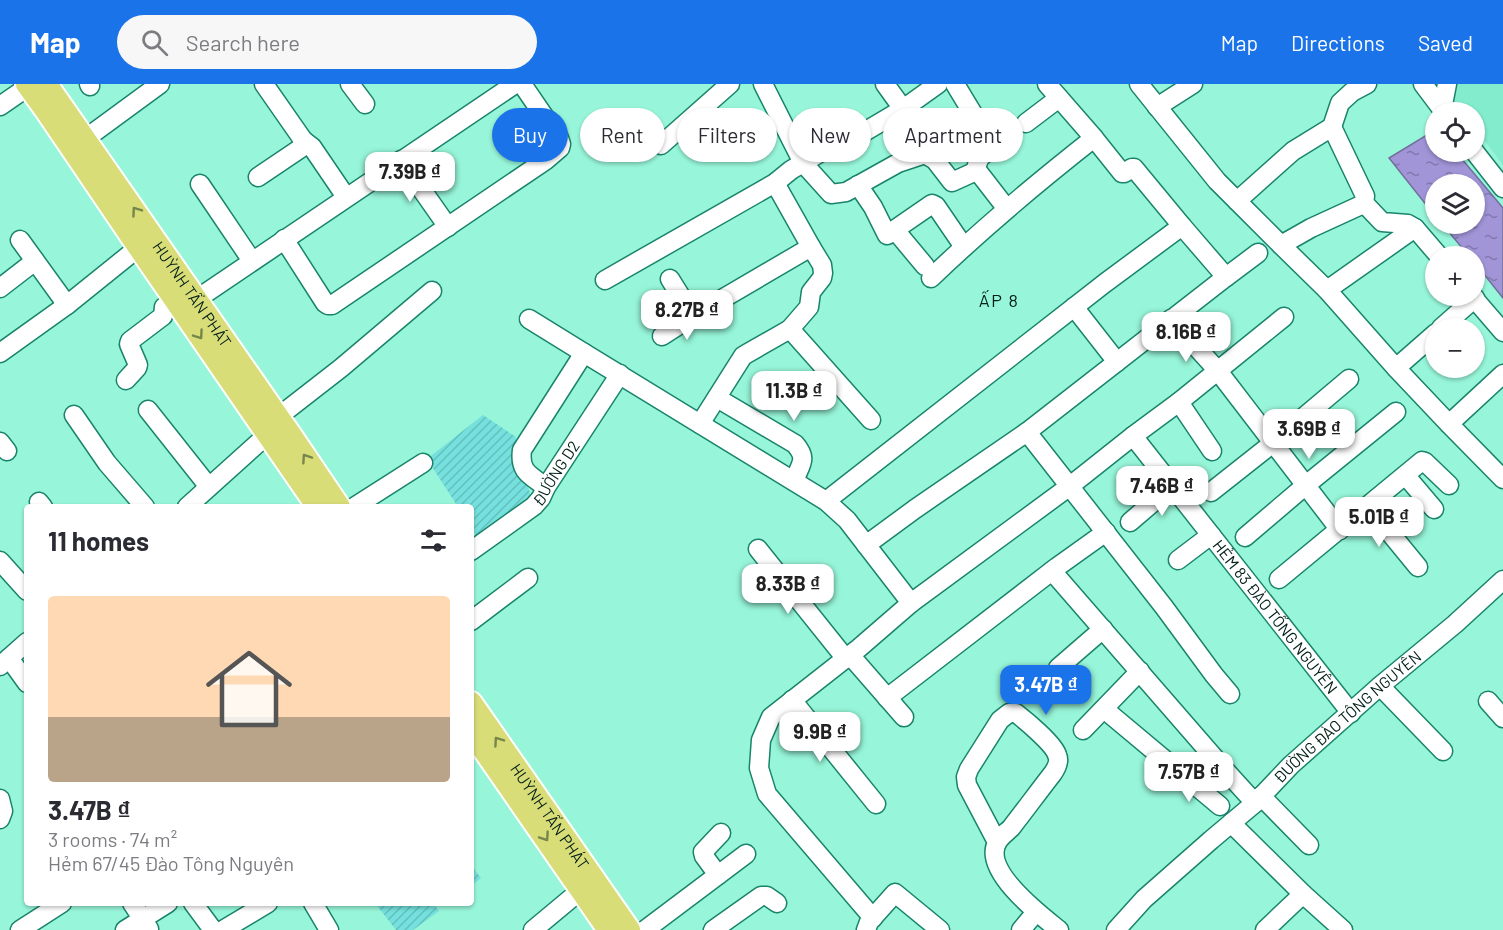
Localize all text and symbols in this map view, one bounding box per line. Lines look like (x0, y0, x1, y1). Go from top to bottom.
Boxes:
search box (117, 15, 537, 69)
text: Map (30, 25, 81, 59)
icon: search (138, 26, 171, 59)
text: Search here (186, 29, 300, 55)
text: Map (1221, 30, 1258, 55)
text: Directions (1291, 30, 1385, 55)
text: Saved (1418, 30, 1473, 55)
map controls (1425, 102, 1485, 378)
button: locate (1425, 102, 1485, 162)
chip: Buy (492, 108, 568, 162)
chip: Rent (580, 108, 665, 162)
chip: Filters (677, 108, 777, 162)
chip: New (789, 108, 871, 162)
chip: Apartment (883, 108, 1023, 162)
pin: 7.39B ₫ (355, 152, 465, 203)
text: 7.39B ₫ (379, 159, 441, 183)
button: layers (1425, 174, 1485, 234)
one-way arrow (132, 207, 143, 218)
street label: HUỲNH TẤN PHÁT (149, 237, 236, 350)
button: + (1425, 246, 1485, 306)
district label: ẤP 8 (979, 289, 1019, 311)
pin: 8.27B ₫ (632, 290, 742, 341)
text: 8.27B ₫ (655, 297, 719, 321)
pin: 8.16B ₫ (1131, 312, 1241, 363)
button: − (1425, 318, 1485, 378)
text: 8.16B ₫ (1156, 319, 1216, 343)
one-way arrow (192, 328, 203, 339)
pin: 11.3B ₫ (739, 371, 849, 422)
text: 11.3B ₫ (765, 378, 823, 402)
pin: 3.69B ₫ (1254, 409, 1364, 460)
text: 3.69B ₫ (1277, 416, 1341, 440)
street label: ĐƯỜNG D2 (528, 437, 583, 510)
one-way arrow (302, 454, 313, 465)
pin: 7.46B ₫ (1107, 466, 1217, 517)
text: 7.46B ₫ (1130, 473, 1194, 497)
pin: 5.01B ₫ (1324, 497, 1434, 548)
text: 5.01B ₫ (1349, 504, 1409, 528)
icon: filters (417, 524, 450, 557)
text: 11 homes (48, 525, 149, 556)
street label: HẺM 83 ĐÀO TỐNG NGUYÊN (1209, 536, 1342, 697)
pin: 8.33B ₫ (733, 564, 843, 615)
text: 8.33B ₫ (756, 571, 820, 595)
icon: home (195, 635, 303, 743)
street label: ĐƯỜNG ĐÀO TÔNG NGUYÊN (1269, 646, 1425, 787)
pin: 3.47B ₫ (991, 665, 1101, 716)
text: 3.47B ₫ (1014, 672, 1078, 696)
pin: 9.9B ₫ (771, 712, 869, 763)
text: 9.9B ₫ (793, 719, 847, 743)
one-way arrow (494, 737, 505, 748)
pin: 7.57B ₫ (1134, 752, 1244, 803)
text: 7.57B ₫ (1158, 759, 1220, 783)
street label: HUỲNH TẤN PHÁT (507, 760, 594, 872)
text: 3.47B ₫ (48, 794, 130, 825)
text: 3 rooms · 74 m² (48, 827, 177, 851)
one-way arrow (538, 831, 549, 842)
text: Hẻm 67/45 Đào Tông Nguyên (48, 851, 294, 875)

